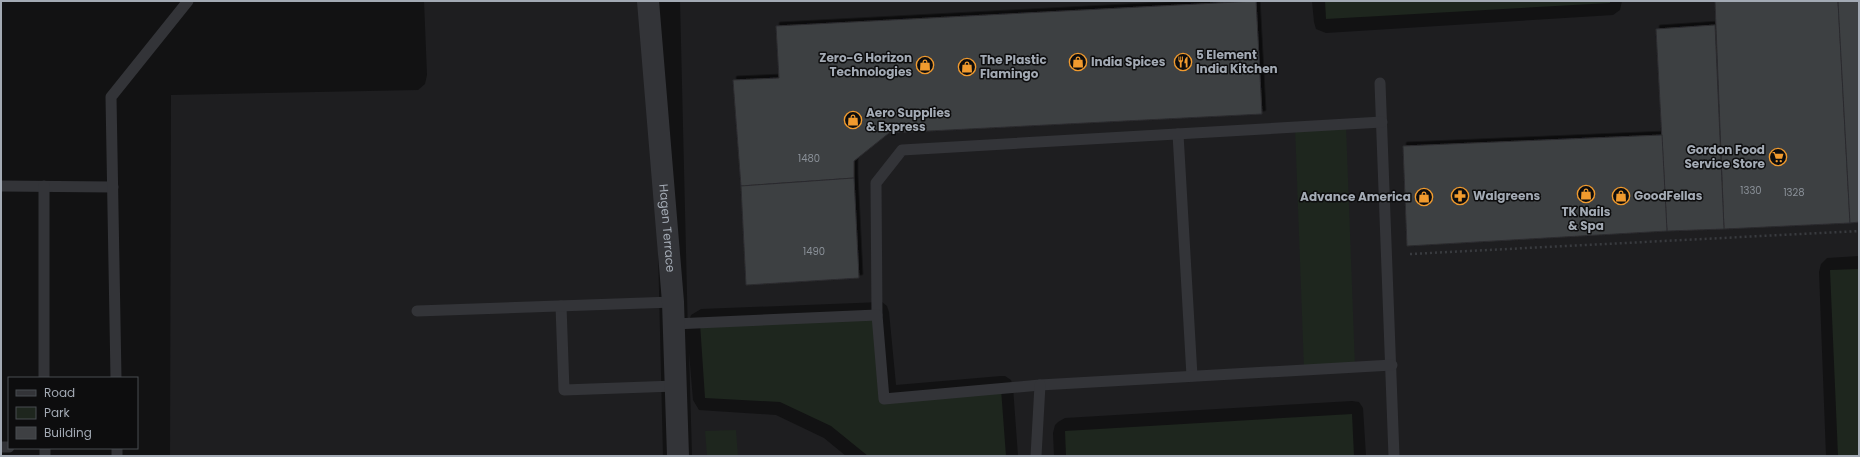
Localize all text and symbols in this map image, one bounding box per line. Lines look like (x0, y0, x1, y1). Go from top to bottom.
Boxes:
place label: 5 Element India Kitchen (1196, 46, 1278, 77)
place label: Zero-G Horizon Technologies (819, 49, 912, 80)
place label: The Plastic Flamingo (980, 51, 1047, 82)
shop icon: India Spices (1068, 52, 1088, 72)
restaurant icon: 5 Element India Kitchen (1173, 52, 1193, 72)
place label: India Spices (1091, 53, 1166, 70)
shop icon: Zero-G Horizon Technologies (915, 55, 935, 75)
shop icon: The Plastic Flamingo (957, 57, 977, 77)
place label: Aero Supplies & Express (866, 104, 951, 135)
shop icon: Aero Supplies & Express (843, 110, 863, 130)
place label: Gordon Food Service Store (1684, 141, 1766, 172)
supermarket icon: Gordon Food Service Store (1768, 147, 1788, 167)
house number: 1480 (798, 151, 820, 166)
street label: Hagen Terrace (655, 183, 680, 273)
house number: 1330 (1740, 183, 1762, 198)
shop icon: TK Nails & Spa (1576, 184, 1596, 204)
house number: 1328 (1783, 185, 1805, 200)
pharmacy icon: Walgreens (1450, 186, 1470, 206)
shop icon: GoodFellas (1611, 186, 1631, 206)
shop icon: Advance America (1414, 187, 1434, 207)
place label: Walgreens (1473, 187, 1540, 204)
place label: GoodFellas (1634, 187, 1703, 204)
place label: Advance America (1300, 188, 1411, 205)
place label: TK Nails & Spa (1562, 203, 1611, 234)
house number: 1490 (803, 244, 825, 259)
legend (8, 377, 138, 449)
text: Road (44, 384, 75, 401)
text: Park (44, 404, 71, 421)
text: Building (44, 424, 92, 441)

